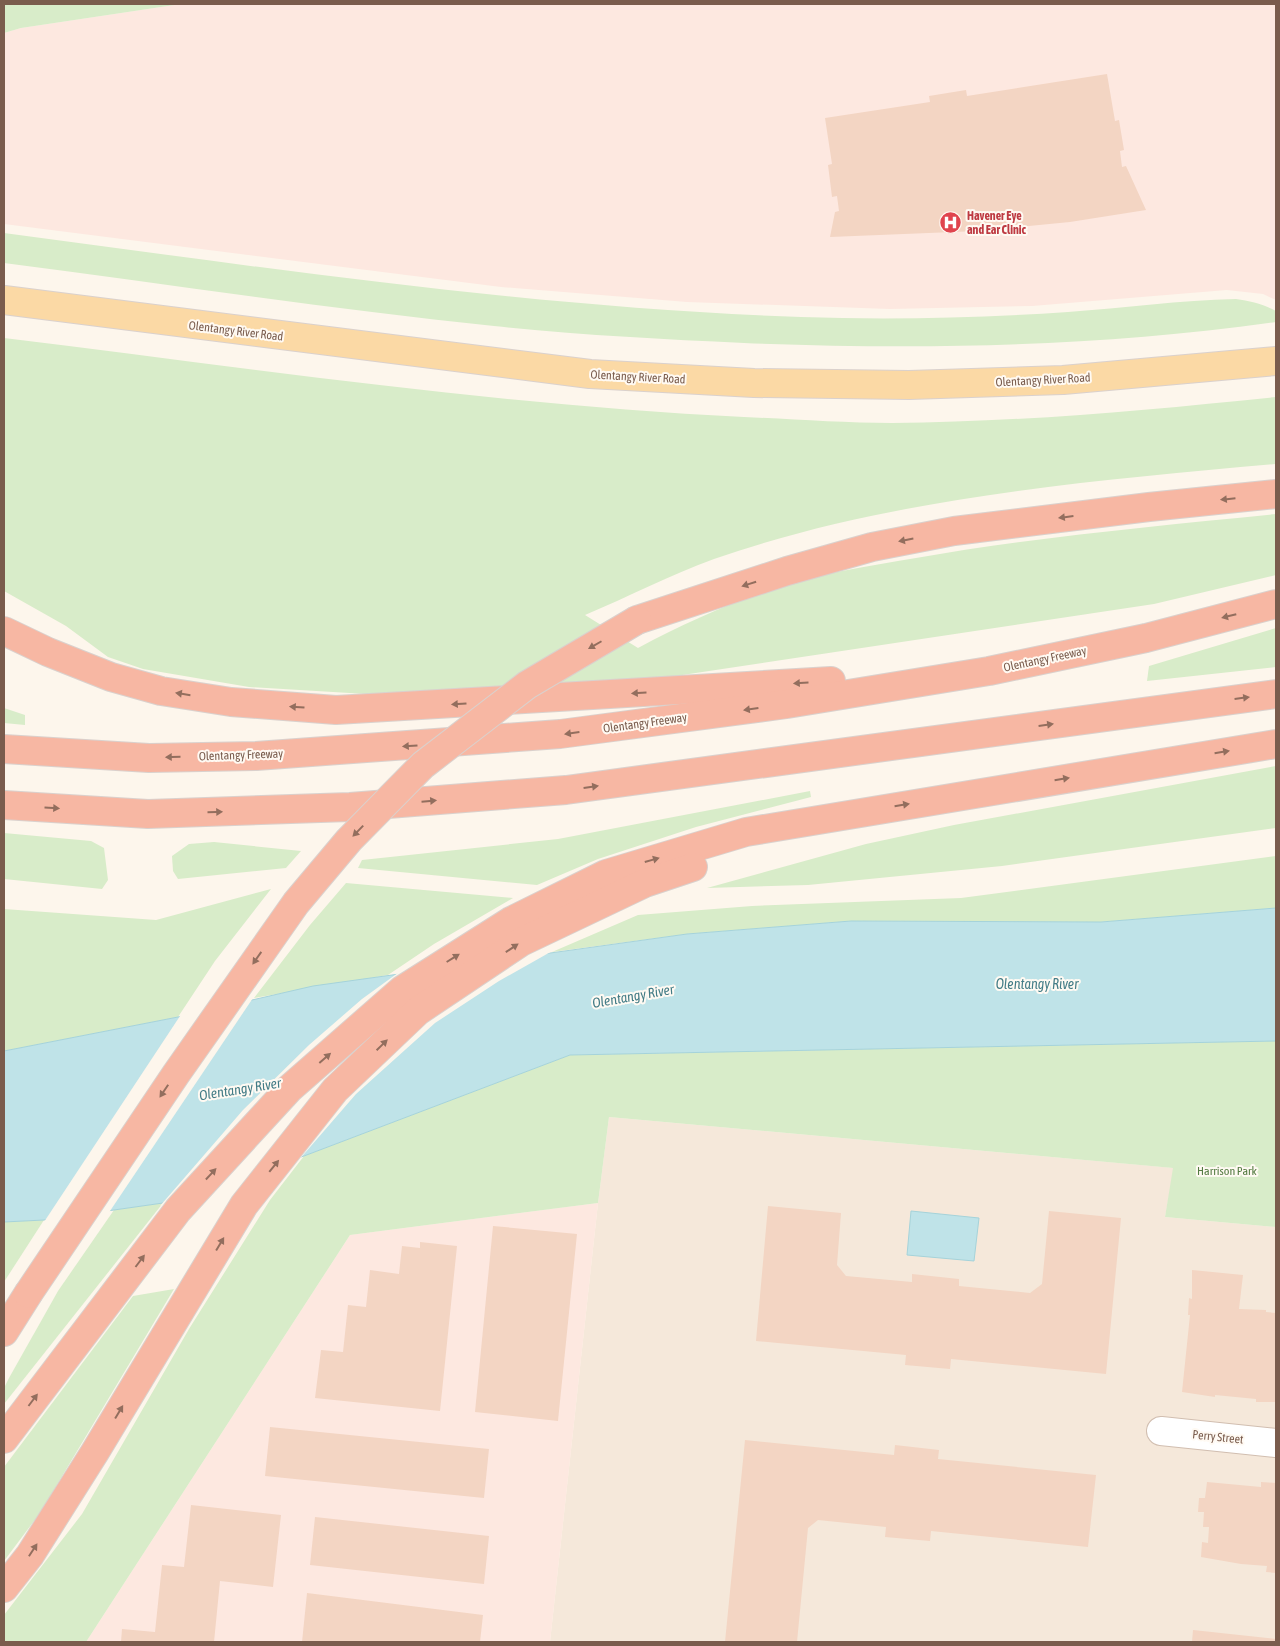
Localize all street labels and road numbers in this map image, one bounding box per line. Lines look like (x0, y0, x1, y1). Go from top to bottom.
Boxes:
street label: Olentangy River Road (188, 318, 284, 344)
street label: Olentangy River Road (590, 368, 686, 386)
street label: Olentangy River Road (995, 371, 1091, 389)
street label: Olentangy Freeway (1002, 643, 1088, 675)
street label: Olentangy Freeway (602, 710, 688, 736)
street label: Olentangy Freeway (199, 747, 283, 763)
street label: Perry Street (1192, 1427, 1245, 1447)

